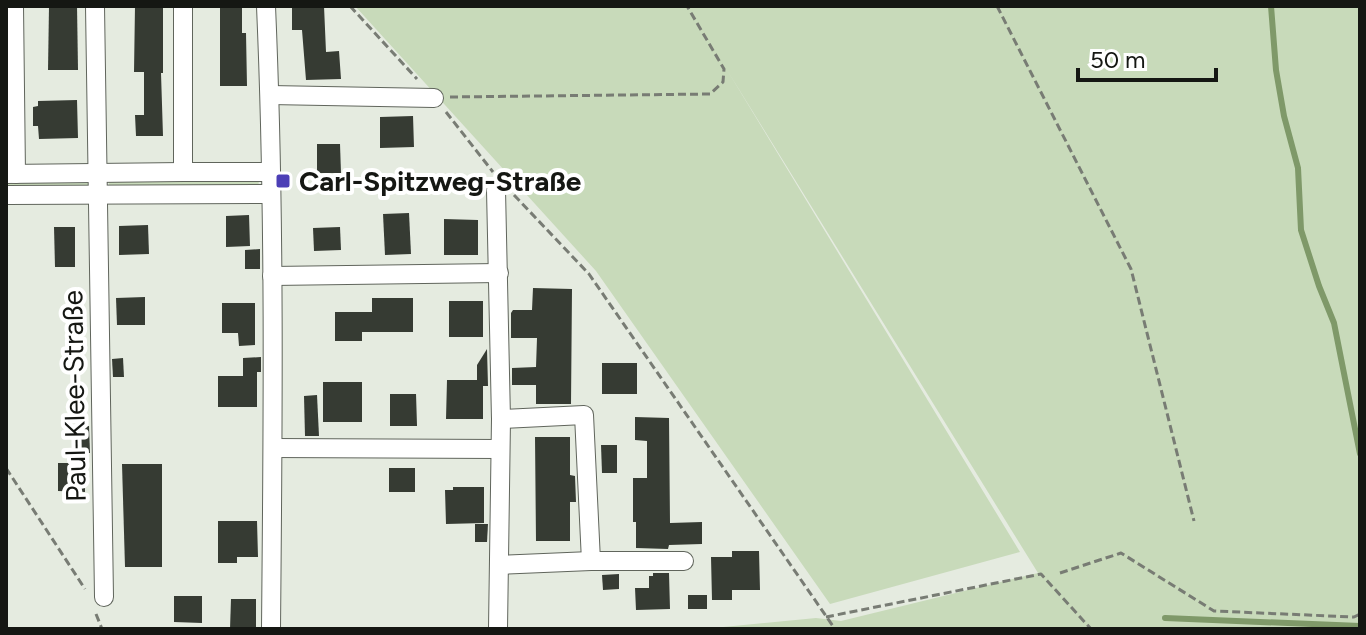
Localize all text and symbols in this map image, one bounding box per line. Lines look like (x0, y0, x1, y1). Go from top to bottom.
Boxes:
scale bar (1078, 32, 1216, 82)
text: 50 m (1090, 45, 1146, 74)
place label: Carl-Spitzweg-Straße (299, 164, 581, 198)
marker: Carl-Spitzweg-Straße (274, 172, 292, 190)
street label: Paul-Klee-Straße (55, 290, 93, 502)

